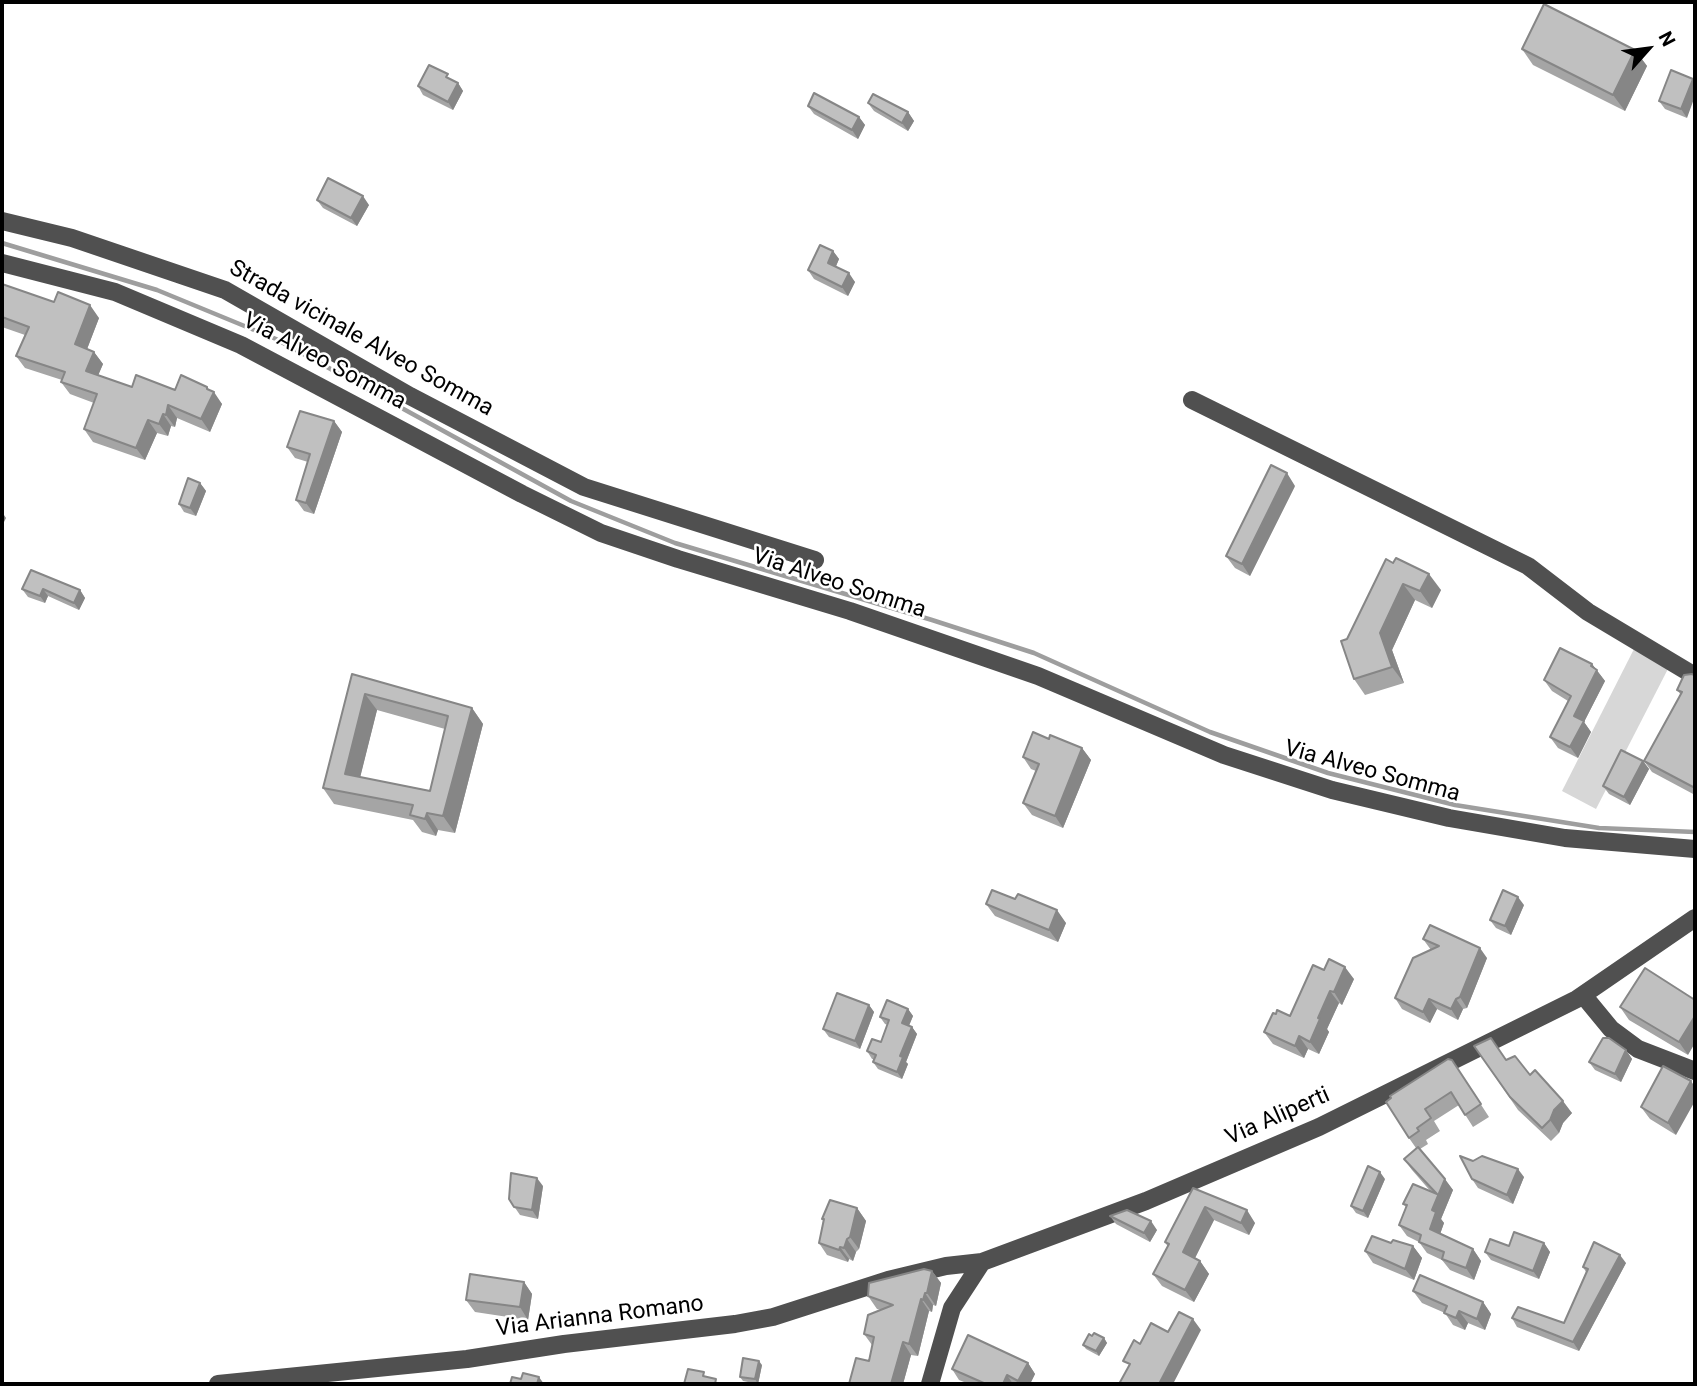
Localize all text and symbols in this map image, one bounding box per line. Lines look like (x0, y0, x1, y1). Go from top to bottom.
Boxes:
north arrow (1613, 14, 1683, 84)
text: N (1654, 28, 1680, 50)
street label: Strada vicinale Alveo Somma (224, 255, 498, 423)
street label: Via Alveo Somma (238, 307, 410, 417)
street label: Via Alveo Somma (749, 543, 929, 625)
street label: Via Alveo Somma (1281, 735, 1463, 809)
street label: Via Aliperti (1222, 1082, 1334, 1152)
street label: Via Arianna Romano (495, 1291, 705, 1343)

